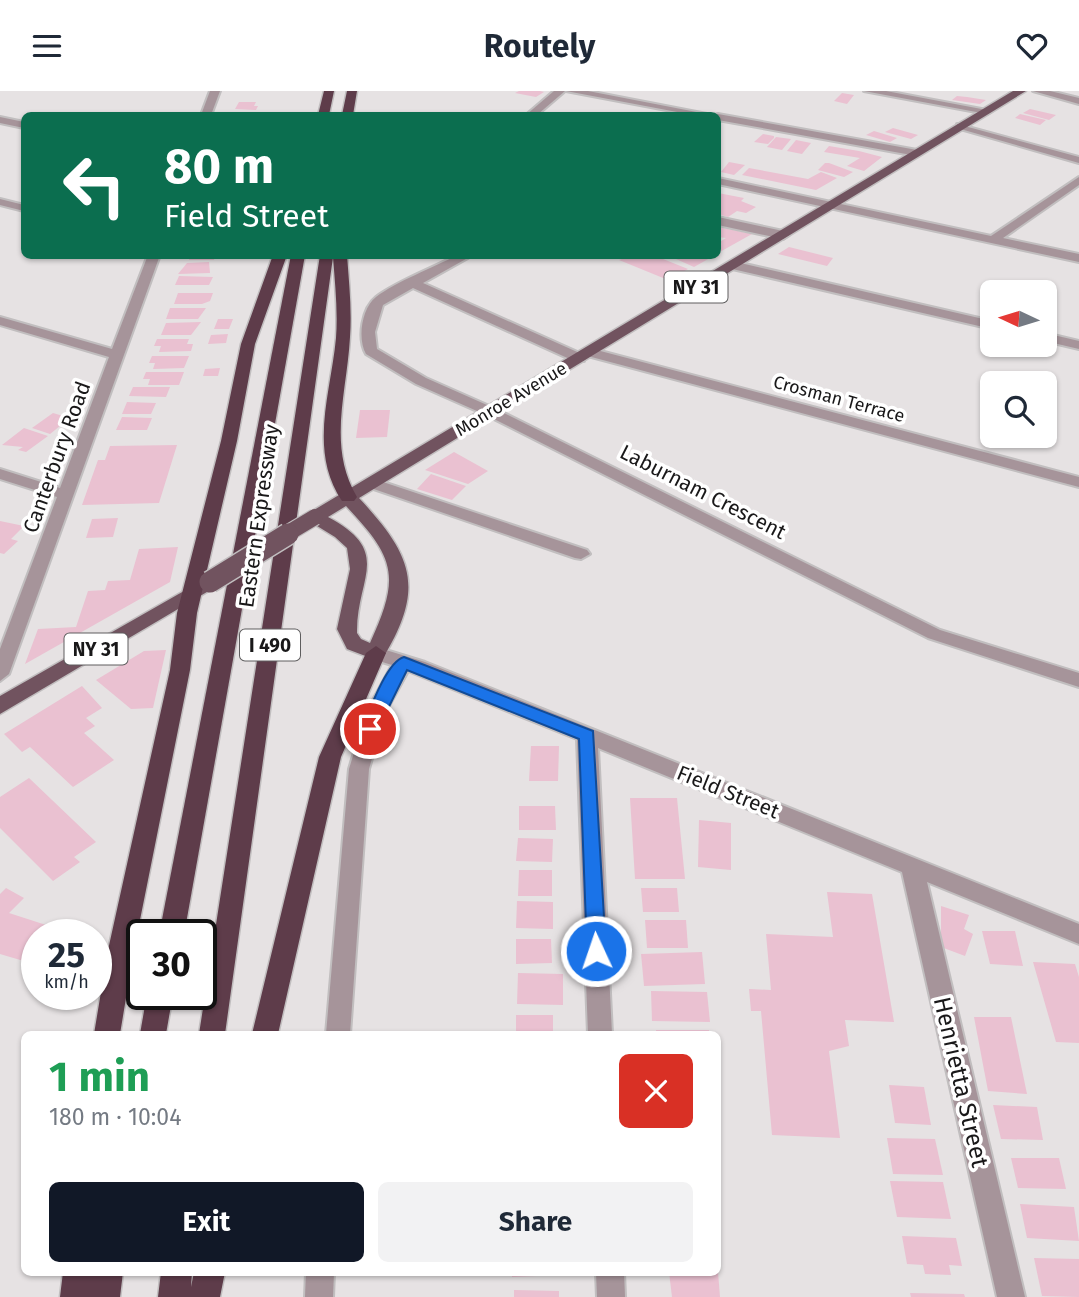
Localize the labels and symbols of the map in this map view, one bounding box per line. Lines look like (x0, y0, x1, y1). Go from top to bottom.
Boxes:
road number: NY 31 (664, 271, 728, 303)
north arrow (980, 280, 1057, 357)
street label: Monroe Avenue (451, 357, 571, 441)
street label: Crosman Terrace (771, 371, 907, 427)
street label: Canterbury Road (18, 378, 96, 536)
street label: Eastern Expressway (233, 422, 285, 609)
street label: Laburnam Crescent (616, 439, 791, 545)
road number: I 490 (240, 629, 300, 660)
road number: NY 31 (64, 633, 128, 664)
pin (340, 699, 400, 759)
street label: Field Street (673, 760, 783, 824)
position arrow (559, 914, 633, 988)
speed limit sign: 30 (126, 919, 217, 1010)
street label: Henrietta Street (928, 994, 994, 1170)

